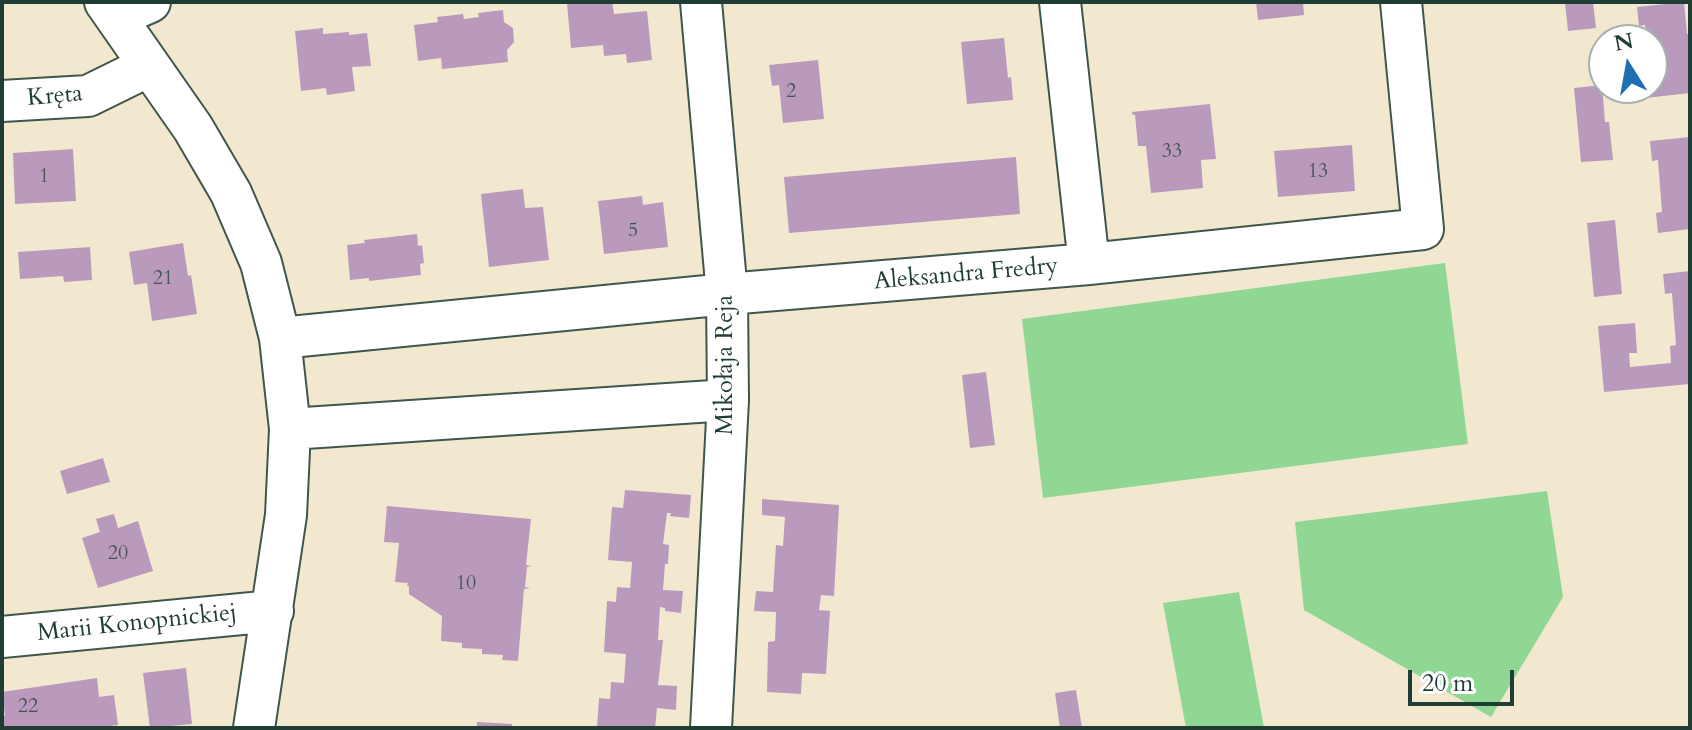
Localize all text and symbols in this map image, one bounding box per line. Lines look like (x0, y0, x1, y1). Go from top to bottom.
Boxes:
north arrow (1588, 24, 1668, 104)
text: N (1612, 26, 1636, 59)
street label: Kręta (26, 80, 84, 114)
house number: 2 (786, 80, 796, 104)
house number: 33 (1162, 140, 1182, 164)
house number: 13 (1308, 160, 1328, 184)
house number: 1 (39, 165, 49, 189)
house number: 5 (628, 219, 638, 243)
street label: Aleksandra Fredry (873, 253, 1059, 297)
house number: 21 (153, 267, 173, 291)
street label: Mikołaja Reja (712, 295, 740, 435)
house number: 20 (108, 542, 128, 566)
house number: 10 (456, 572, 476, 596)
street label: Marii Konopnickiej (36, 599, 238, 649)
scale bar (1412, 654, 1518, 704)
text: 20 m (1422, 667, 1473, 700)
house number: 22 (18, 695, 38, 719)

